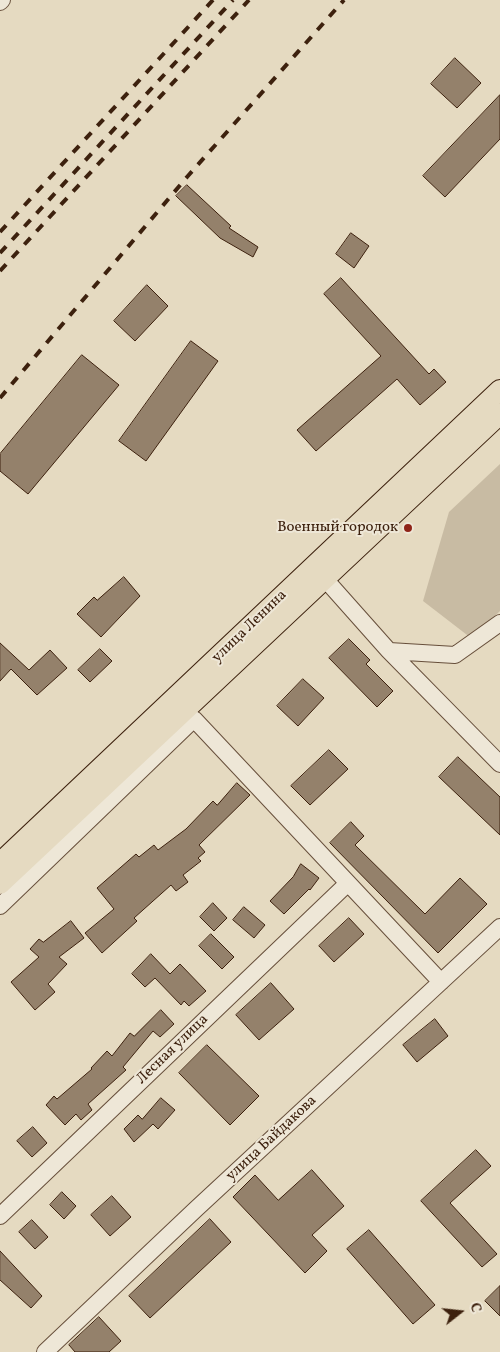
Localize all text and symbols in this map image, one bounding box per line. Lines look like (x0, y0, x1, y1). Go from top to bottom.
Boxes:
place label: Военный городок (277, 519, 398, 537)
marker: Военный городок (402, 522, 414, 534)
street label: улица Ленина (209, 587, 291, 667)
street label: Лесная улица (133, 1011, 213, 1089)
street label: улица Байдакова (223, 1092, 321, 1186)
north arrow (435, 1287, 485, 1337)
text: С (465, 1301, 485, 1315)

